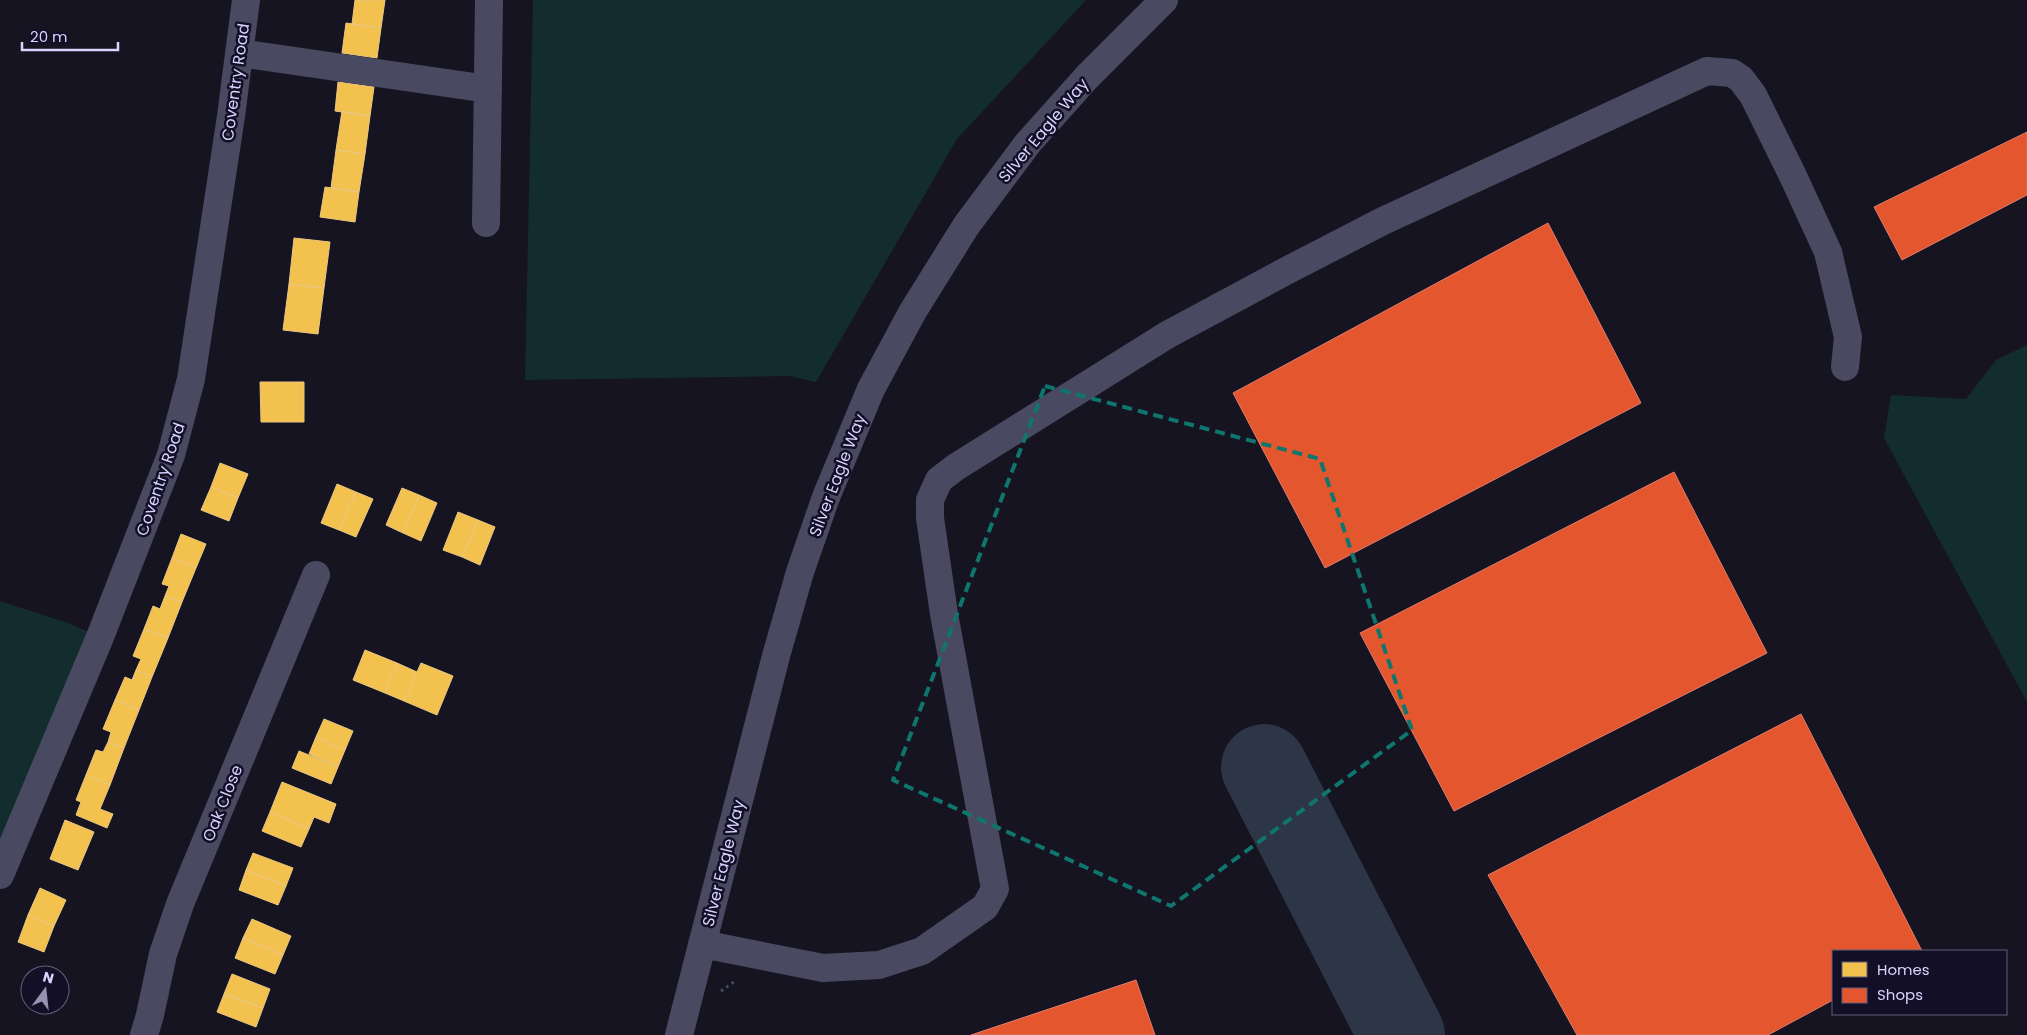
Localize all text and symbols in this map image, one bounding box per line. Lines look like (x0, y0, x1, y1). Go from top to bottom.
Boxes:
scale bar (22, 20, 119, 52)
street label: Coventry Road (216, 22, 255, 142)
text: 20 m (30, 26, 68, 47)
street label: Silver Eagle Way (993, 73, 1094, 187)
street label: Silver Eagle Way (803, 410, 871, 540)
street label: Coventry Road (130, 419, 191, 539)
street label: Oak Close (197, 761, 248, 845)
street label: Silver Eagle Way (697, 797, 750, 929)
legend (1832, 950, 2007, 1015)
text: Homes (1877, 959, 1930, 980)
north arrow (20, 965, 70, 1015)
text: N (41, 966, 56, 988)
text: Shops (1877, 984, 1923, 1005)

